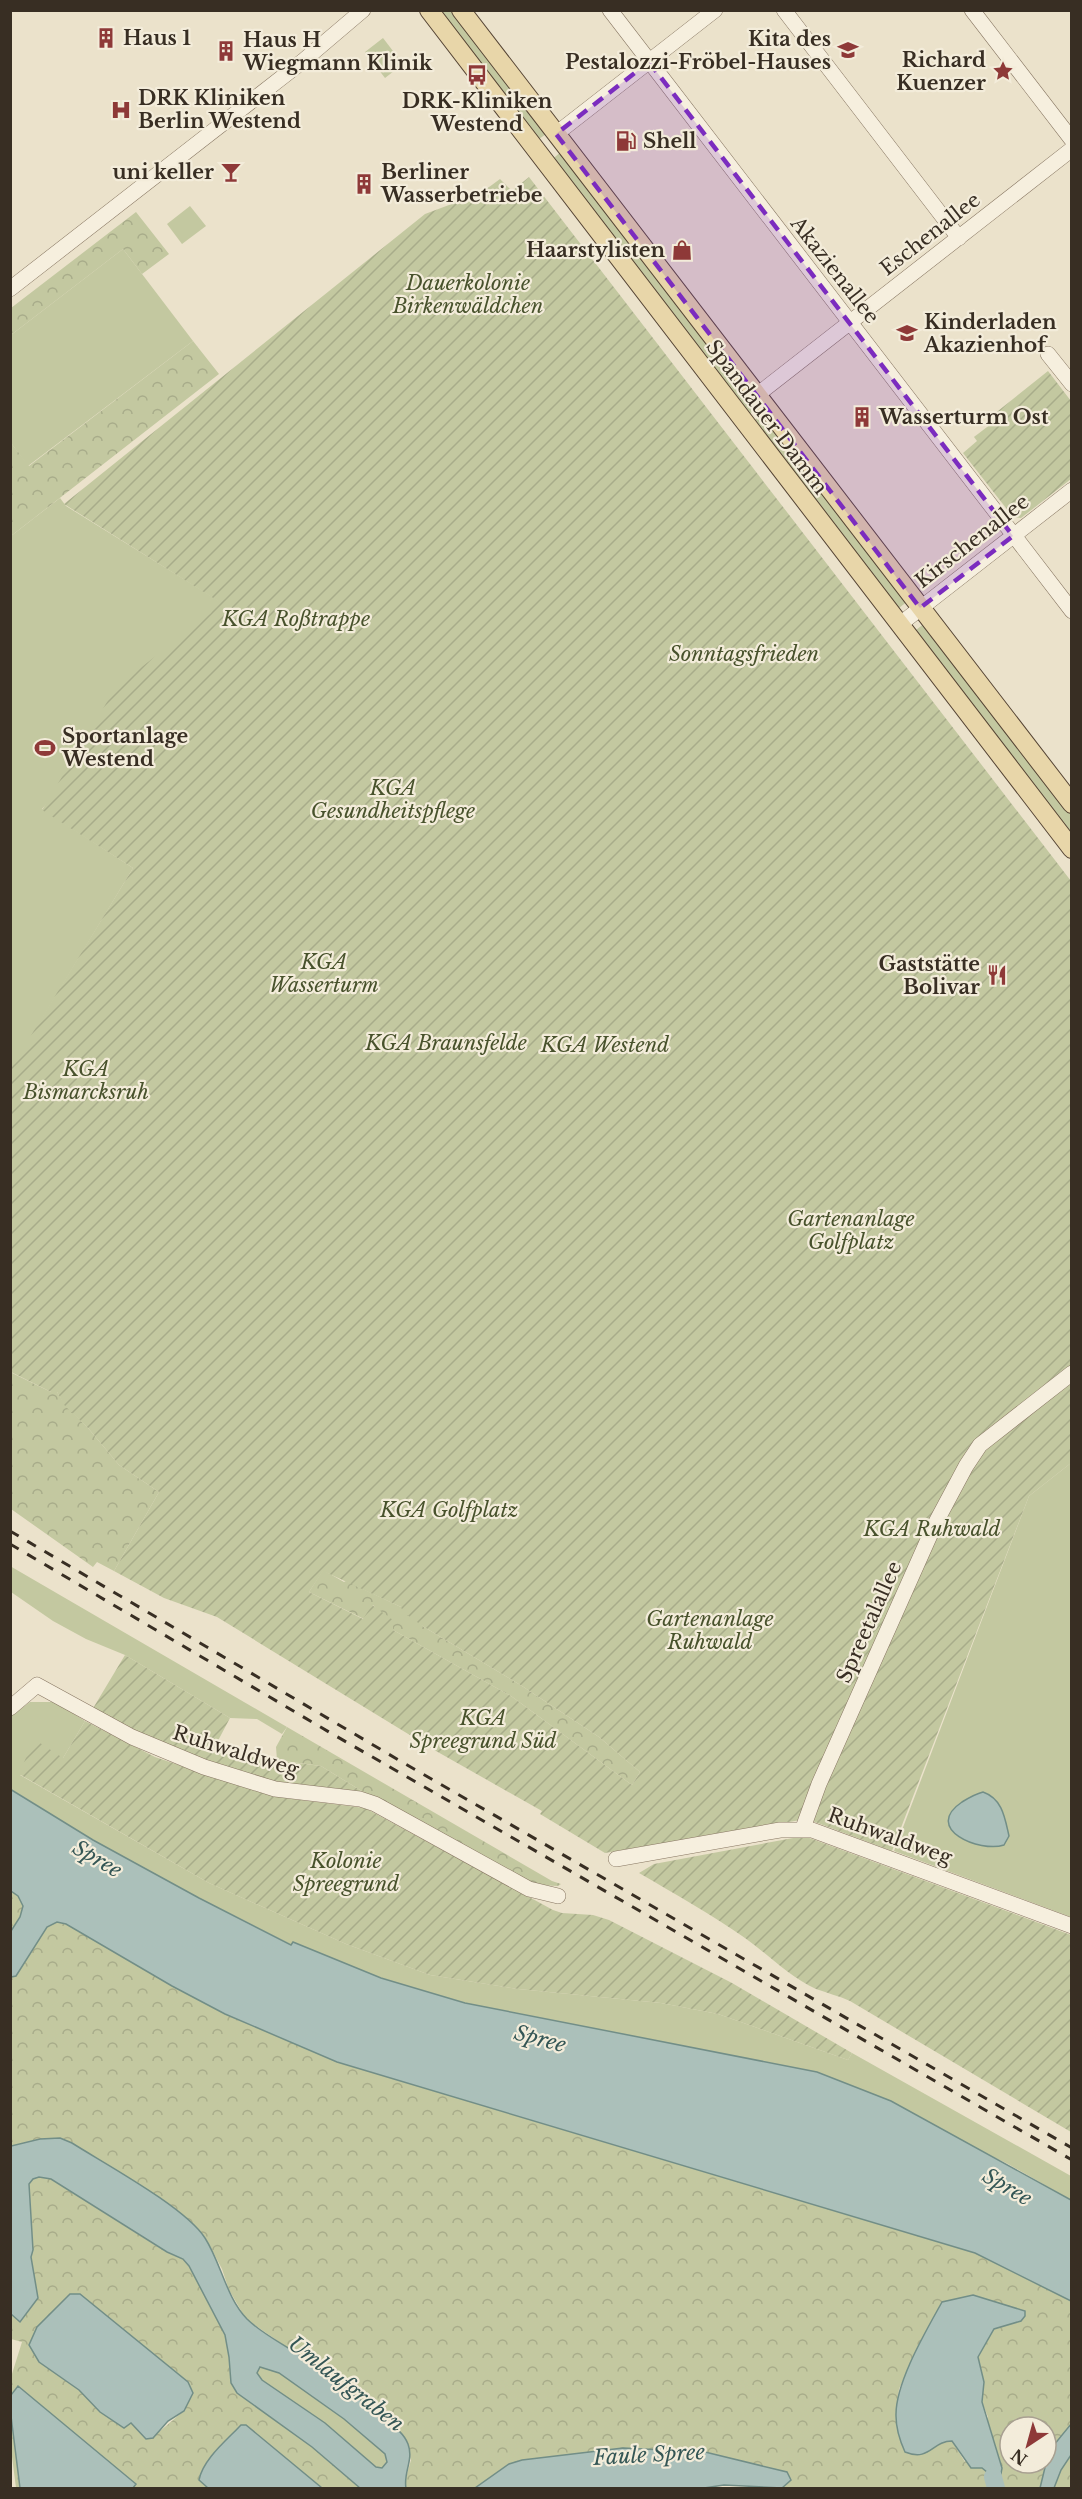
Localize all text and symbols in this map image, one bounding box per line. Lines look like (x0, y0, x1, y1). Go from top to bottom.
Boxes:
building icon: Haus 1 (94, 26, 118, 50)
place label: Haus 1 (123, 26, 191, 50)
place label: Kita des Pestalozzi-Fröbel-Hauses (565, 27, 831, 74)
place label: Haus H Wiegmann Klinik (242, 28, 433, 75)
school or university icon: Kita des Pestalozzi-Fröbel-Hauses (836, 38, 860, 62)
building icon: Haus H Wiegmann Klinik (214, 39, 238, 63)
place label: Richard Kuenzer (896, 48, 986, 95)
place icon: Richard Kuenzer (991, 59, 1015, 83)
bus stop icon: DRK-Kliniken Westend (465, 63, 489, 87)
place label: DRK Kliniken Berlin Westend (138, 86, 301, 133)
place label: DRK-Kliniken Westend (402, 89, 553, 136)
hospital icon: DRK Kliniken Berlin Westend (109, 98, 133, 122)
fuel station icon: Shell (614, 129, 638, 153)
place label: Shell (643, 129, 696, 153)
place label: uni keller (112, 160, 214, 184)
bar icon: uni keller (219, 160, 243, 184)
place label: Berliner Wasserbetriebe (380, 160, 542, 207)
building icon: Berliner Wasserbetriebe (352, 172, 376, 196)
street label: Eschenallee (875, 188, 985, 280)
street label: Akazienallee (785, 211, 884, 328)
place label: Haarstylisten (526, 238, 665, 262)
shop icon: Haarstylisten (670, 238, 694, 262)
park label: Dauerkolonie Birkenwäldchen (392, 271, 543, 318)
place label: Kinderladen Akazienhof (923, 310, 1057, 357)
school or university icon: Kinderladen Akazienhof (895, 321, 919, 345)
street label: Spandauer Damm (701, 335, 833, 499)
building icon: Wasserturm Ost (850, 405, 874, 429)
place label: Wasserturm Ost (878, 405, 1049, 429)
street label: Kirschenallee (910, 489, 1034, 593)
park label: KGA Roßtrappe (221, 607, 370, 631)
park label: Sonntagsfrieden (669, 642, 819, 666)
place label: Sportanlage Westend (61, 724, 188, 771)
sports icon: Sportanlage Westend (33, 736, 57, 760)
park label: KGA Gesundheitspflege (311, 776, 475, 823)
park label: KGA Wasserturm (269, 950, 379, 997)
place label: Gaststätte Bolivar (879, 952, 980, 999)
restaurant icon: Gaststätte Bolivar (985, 963, 1009, 987)
park label: KGA Braunsfelde (364, 1031, 527, 1055)
park label: KGA Westend (540, 1033, 669, 1057)
park label: KGA Bismarcksruh (22, 1057, 149, 1104)
park label: Gartenanlage Golfplatz (787, 1207, 915, 1254)
park label: KGA Golfplatz (379, 1498, 518, 1522)
park label: KGA Ruhwald (863, 1517, 1000, 1541)
street label: Spreetalallee (831, 1557, 907, 1687)
park label: Gartenanlage Ruhwald (646, 1607, 774, 1654)
park label: KGA Spreegrund Süd (410, 1706, 556, 1753)
street label: Ruhwaldweg (170, 1720, 303, 1782)
street label: Ruhwaldweg (825, 1802, 956, 1870)
water label: Spree (68, 1835, 127, 1884)
park label: Kolonie Spreegrund (293, 1849, 399, 1896)
water label: Spree (511, 2020, 569, 2058)
water label: Spree (978, 2163, 1037, 2212)
water label: Umlaufgraben (283, 2331, 409, 2437)
north arrow (998, 2415, 1058, 2475)
water label: Faule Spree (591, 2439, 706, 2471)
text: N (1007, 2445, 1031, 2470)

